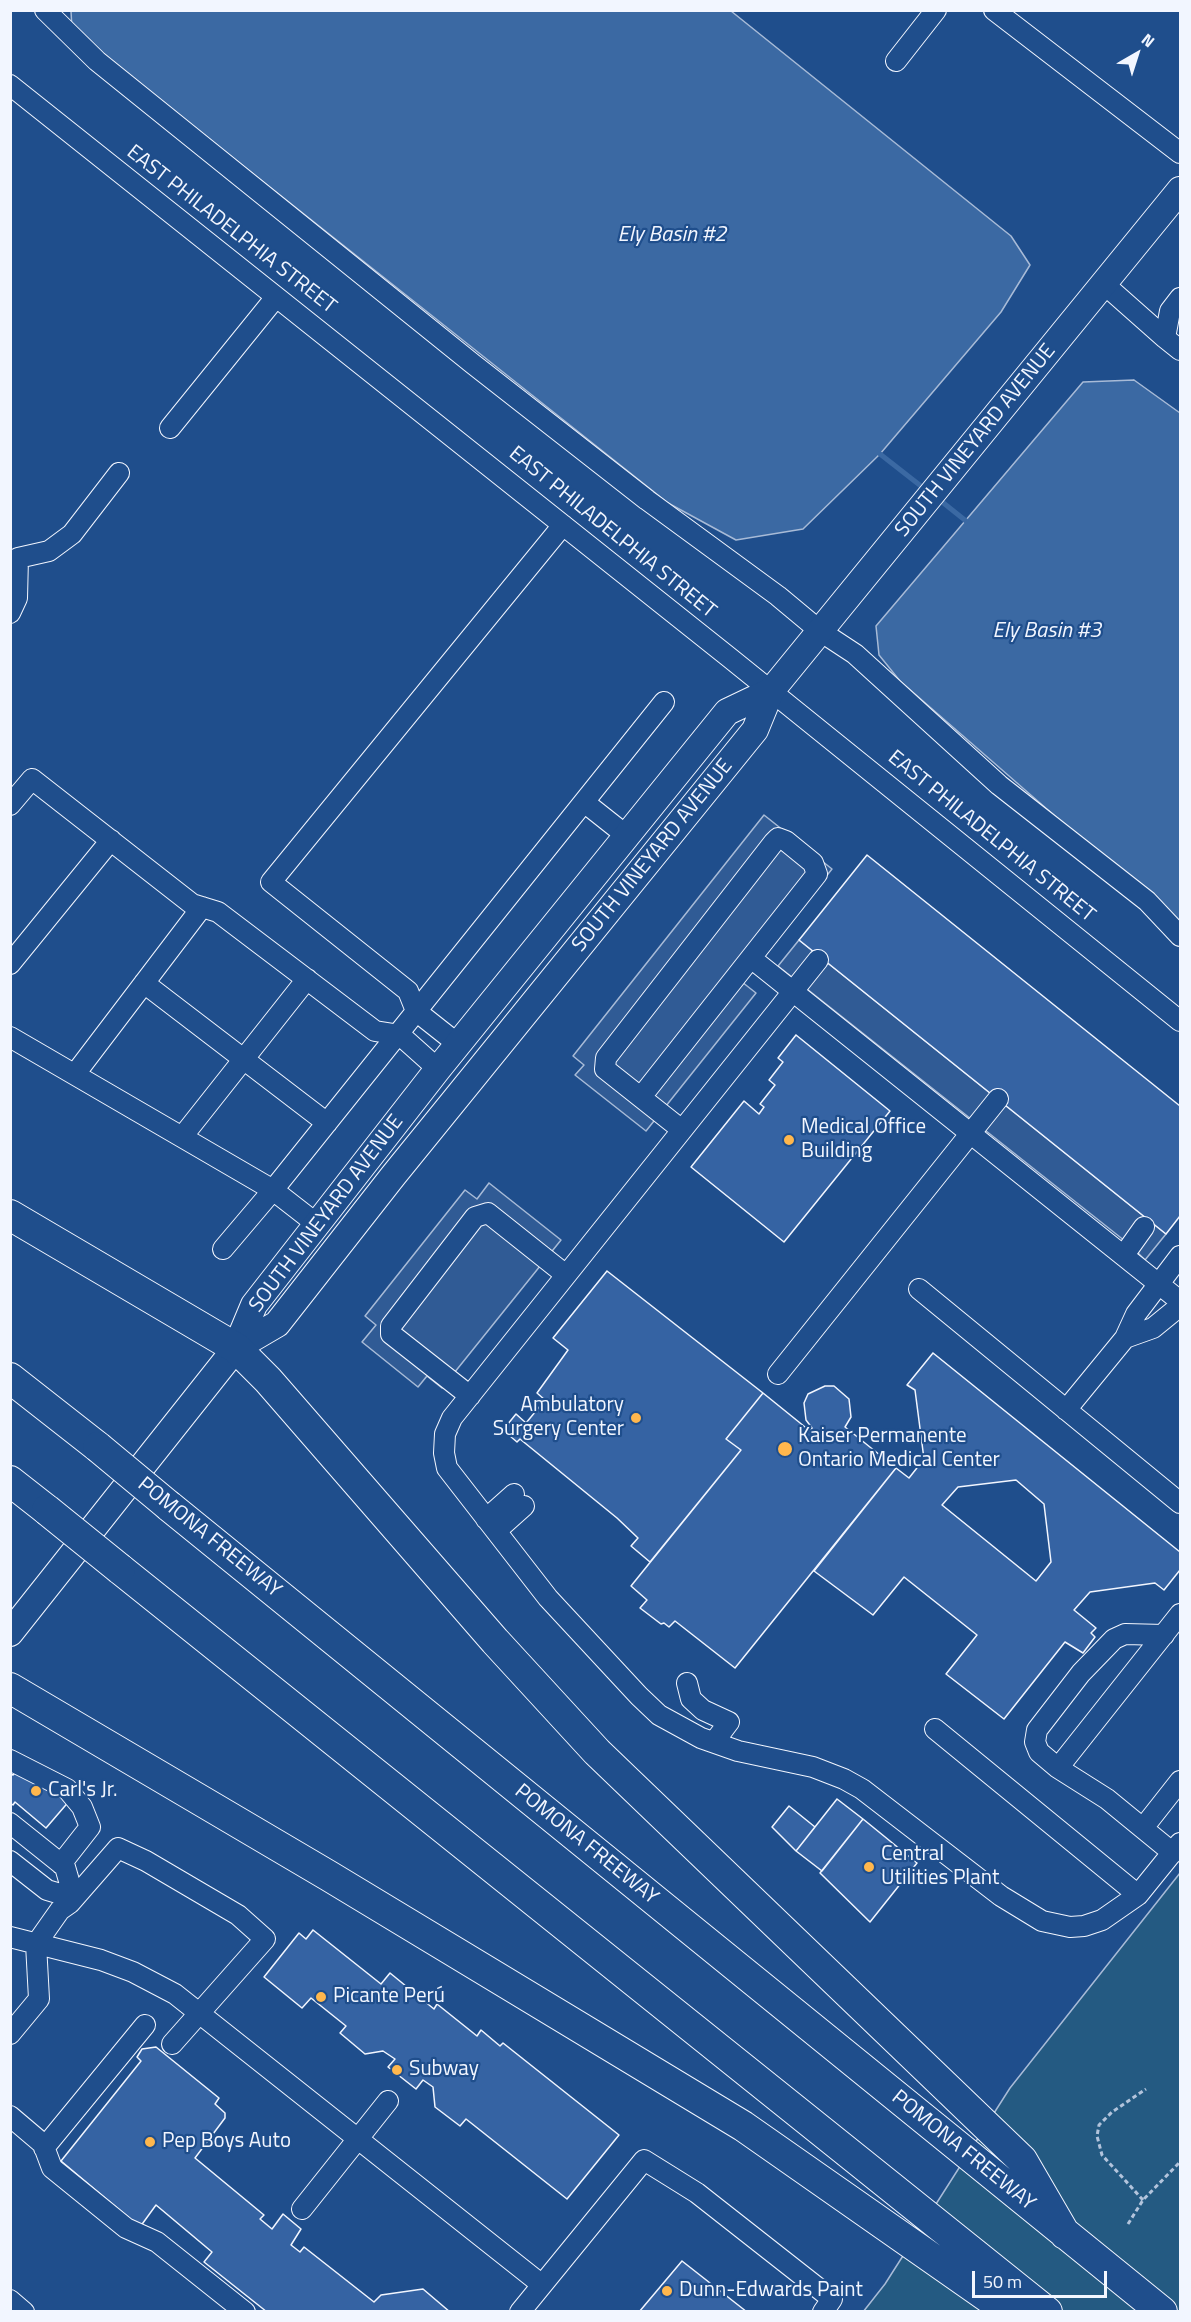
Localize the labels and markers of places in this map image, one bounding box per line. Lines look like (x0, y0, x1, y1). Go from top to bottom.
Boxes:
place label: Medical Office Building (801, 1115, 926, 1165)
marker: Medical Office Building (782, 1133, 796, 1147)
place label: Ambulatory Surgery Center (493, 1393, 624, 1443)
marker: Ambulatory Surgery Center (629, 1411, 643, 1425)
place label: Kaiser Permanente Ontario Medical Center (798, 1424, 1000, 1474)
marker: Kaiser Permanente Ontario Medical Center (776, 1440, 794, 1458)
place label: Carl's Jr. (48, 1778, 117, 1804)
marker: Carl's Jr. (29, 1784, 43, 1798)
place label: Central Utilities Plant (881, 1842, 999, 1892)
marker: Central Utilities Plant (862, 1860, 876, 1874)
place label: Picante Perú (333, 1984, 445, 2010)
marker: Picante Perú (314, 1990, 328, 2004)
place label: Subway (409, 2057, 479, 2083)
marker: Subway (390, 2063, 404, 2077)
place label: Pep Boys Auto (162, 2129, 291, 2155)
marker: Pep Boys Auto (143, 2135, 157, 2149)
place label: Dunn-Edwards Paint (679, 2278, 863, 2304)
marker: Dunn-Edwards Paint (660, 2284, 674, 2298)

